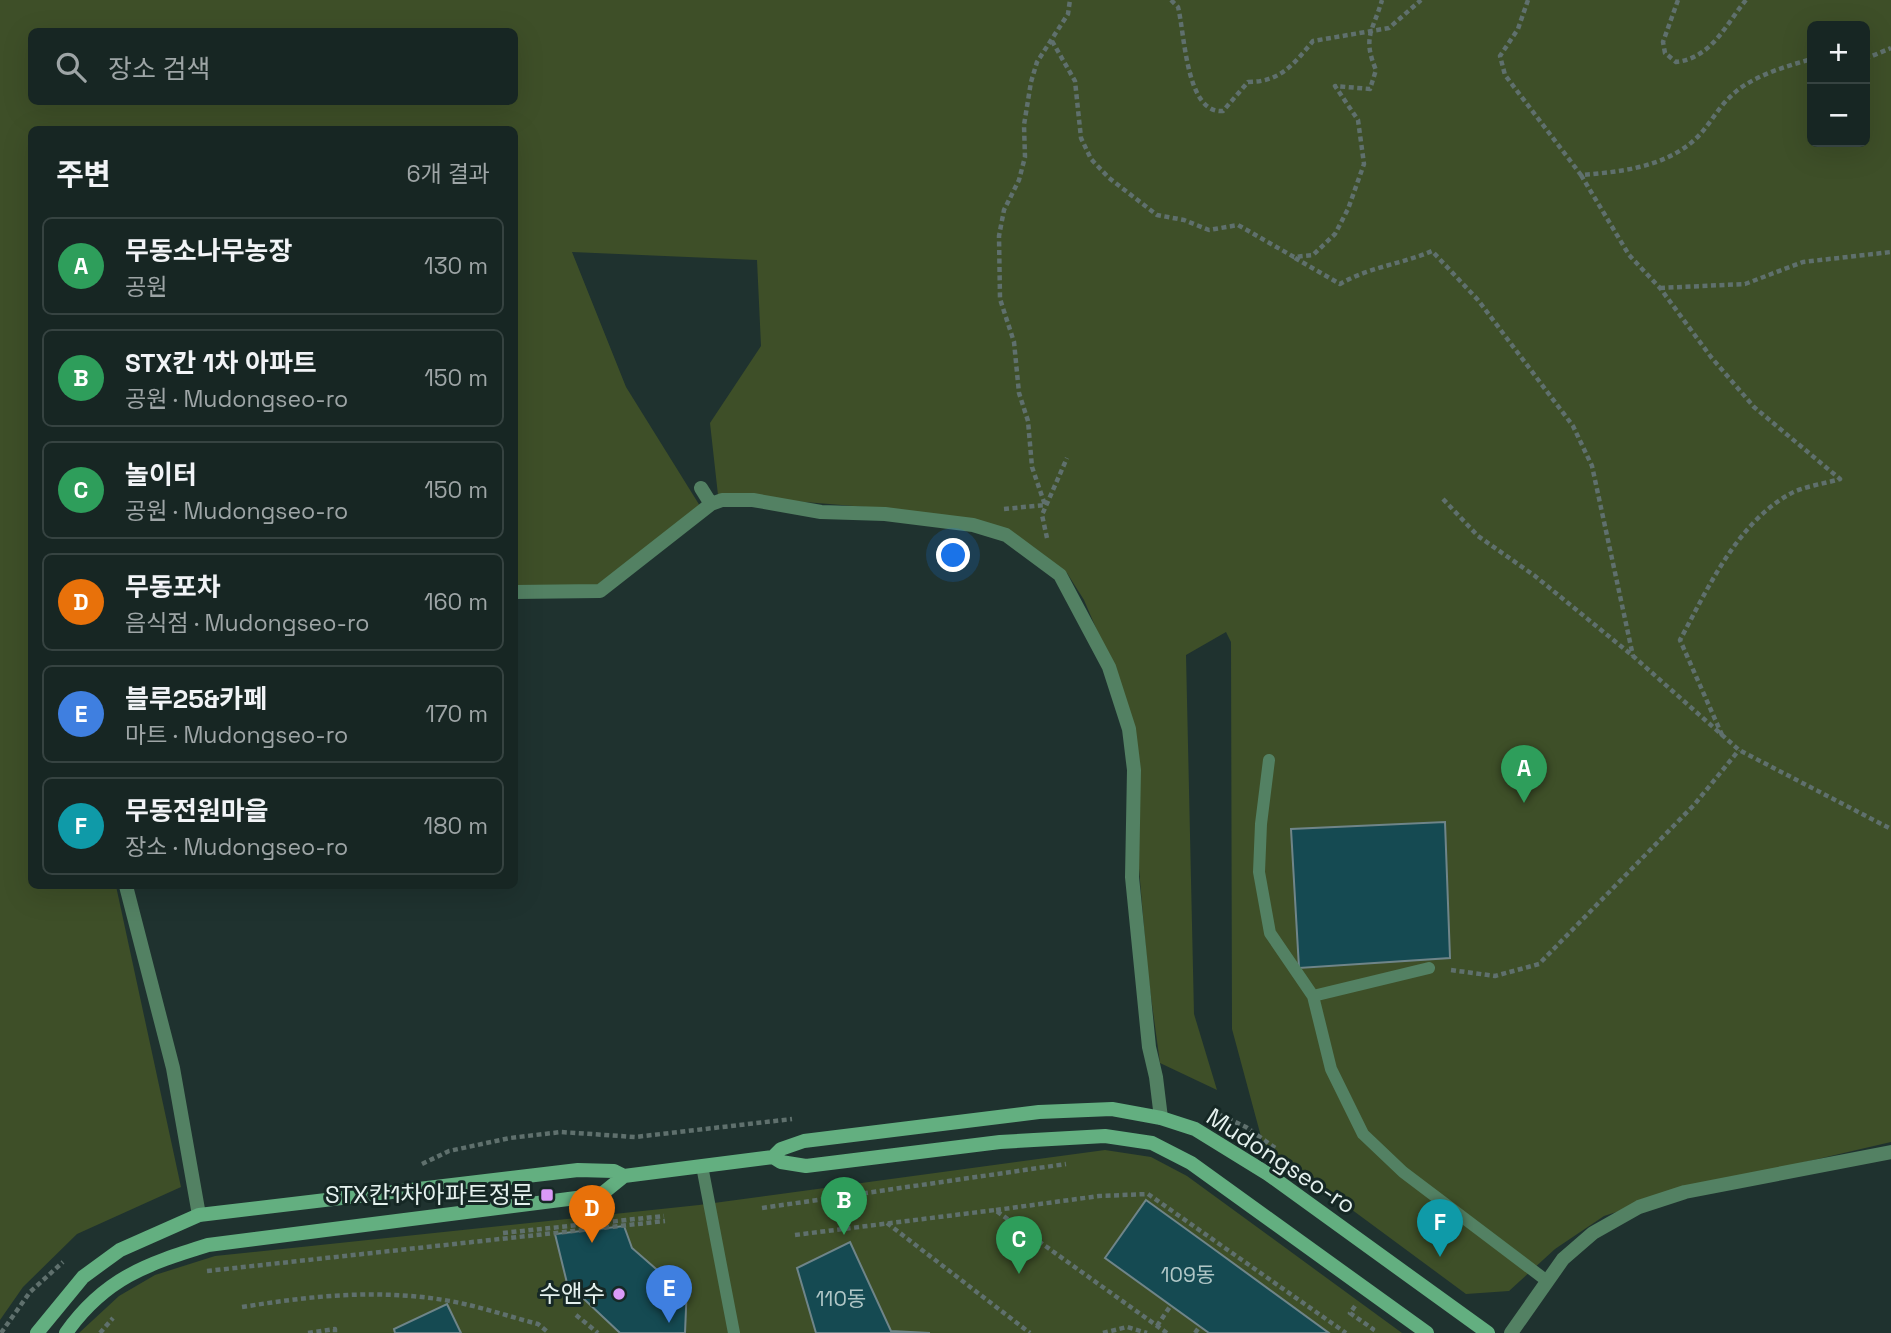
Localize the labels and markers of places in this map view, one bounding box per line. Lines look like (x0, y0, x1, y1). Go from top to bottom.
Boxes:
pin: A (1501, 745, 1547, 803)
pin: B (821, 1177, 867, 1235)
place label: STX칸1차아파트정문 (325, 1179, 533, 1210)
pin: D (569, 1185, 615, 1243)
marker: STX칸1차아파트정문 (539, 1187, 555, 1203)
pin: F (1417, 1199, 1463, 1257)
pin: C (996, 1216, 1042, 1274)
pin: E (646, 1265, 692, 1323)
place label: 수앤수 (539, 1278, 605, 1309)
marker: 수앤수 (611, 1286, 627, 1302)

